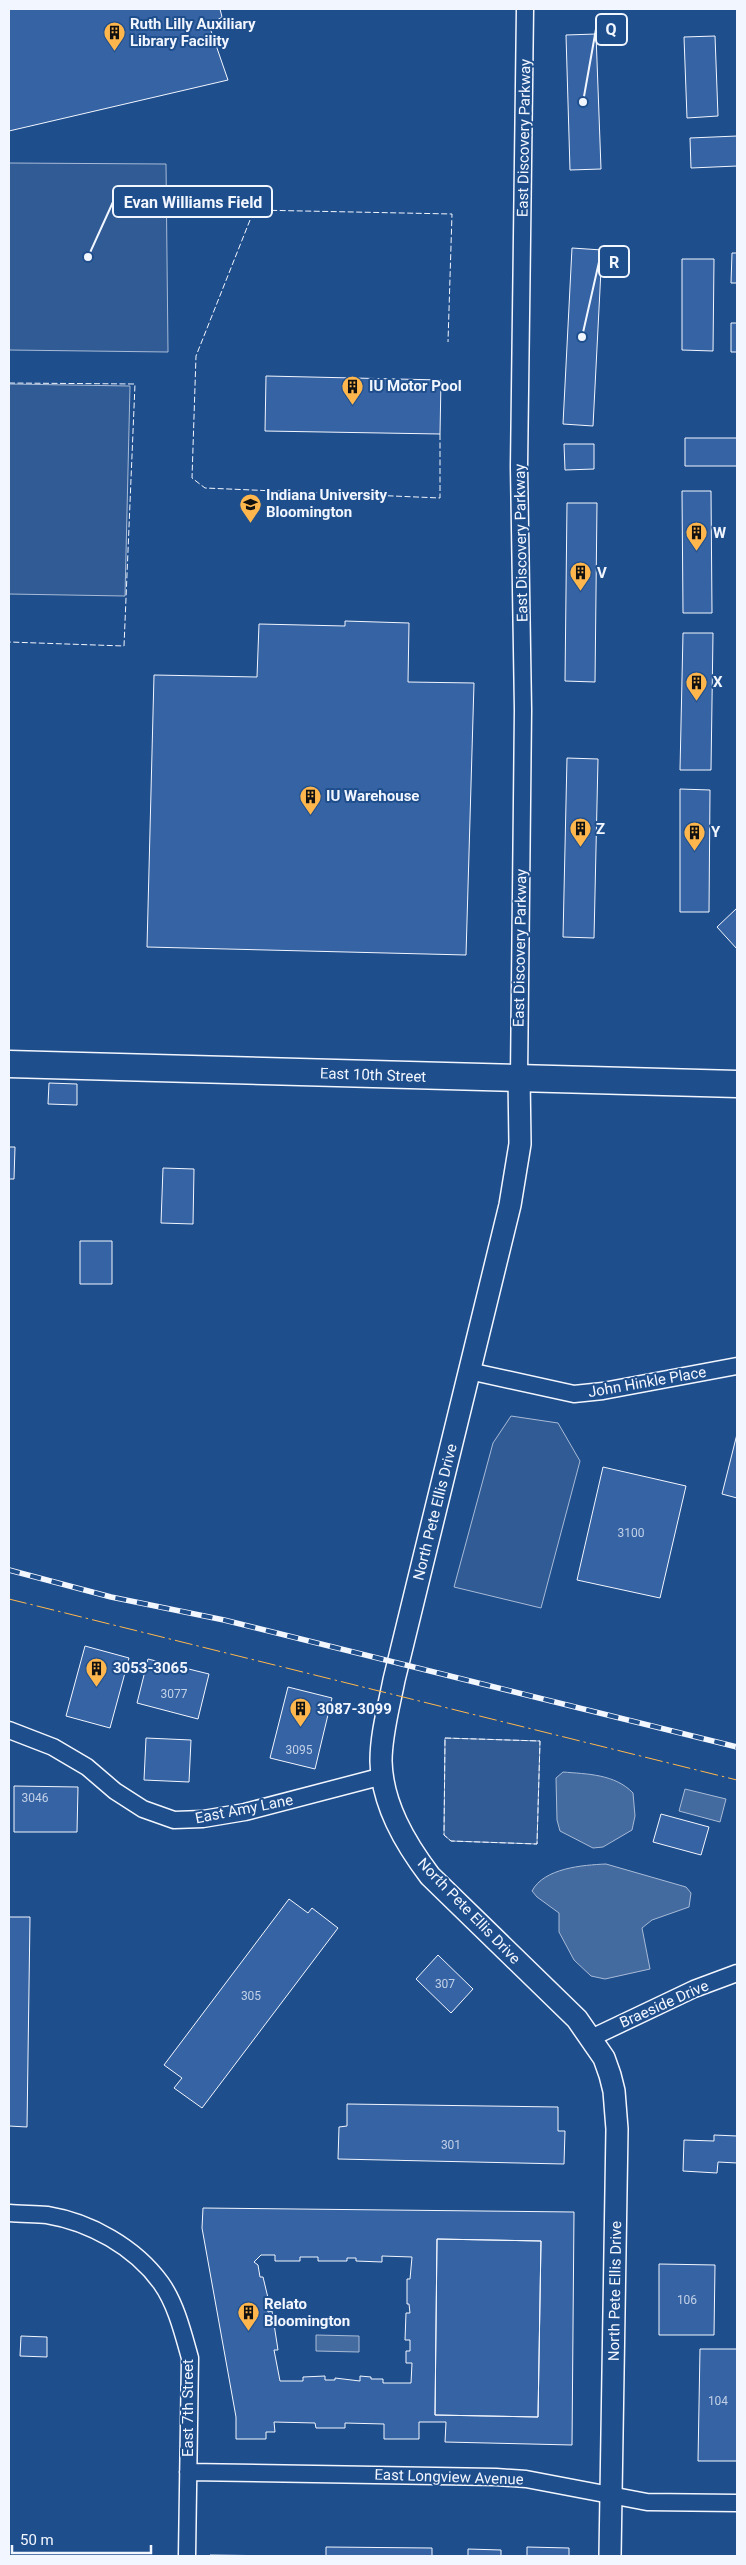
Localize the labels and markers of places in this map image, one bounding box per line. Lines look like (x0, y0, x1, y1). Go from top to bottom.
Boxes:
callout: Q (596, 14, 627, 45)
place label: Ruth Lilly Auxiliary Library Facility (130, 15, 256, 50)
building icon: Ruth Lilly Auxiliary Library Facility (102, 21, 126, 52)
callout: Evan Williams Field (113, 186, 272, 217)
callout: R (599, 246, 629, 277)
building icon: IU Motor Pool (341, 374, 365, 405)
place label: IU Motor Pool (369, 377, 462, 395)
place label: Indiana University Bloomington (266, 486, 388, 521)
school or university icon: Indiana University Bloomington (238, 492, 262, 523)
building icon: W (685, 521, 709, 552)
place label: W (713, 524, 726, 542)
building icon: V (569, 561, 593, 592)
place label: V (597, 564, 607, 582)
building icon: X (685, 670, 709, 701)
place label: X (713, 673, 723, 691)
building icon: IU Warehouse (298, 784, 322, 815)
place label: IU Warehouse (326, 787, 419, 805)
building icon: Z (568, 817, 592, 848)
place label: Z (596, 820, 605, 838)
building icon: Y (683, 820, 707, 851)
place label: Y (711, 823, 721, 841)
building icon: 3053-3065 (85, 1656, 109, 1687)
place label: 3053-3065 (113, 1659, 188, 1677)
building icon: 3087-3099 (289, 1697, 313, 1728)
place label: 3087-3099 (317, 1700, 392, 1718)
place label: Relato Bloomington (264, 2295, 350, 2330)
building icon: Relato Bloomington (236, 2301, 260, 2332)

